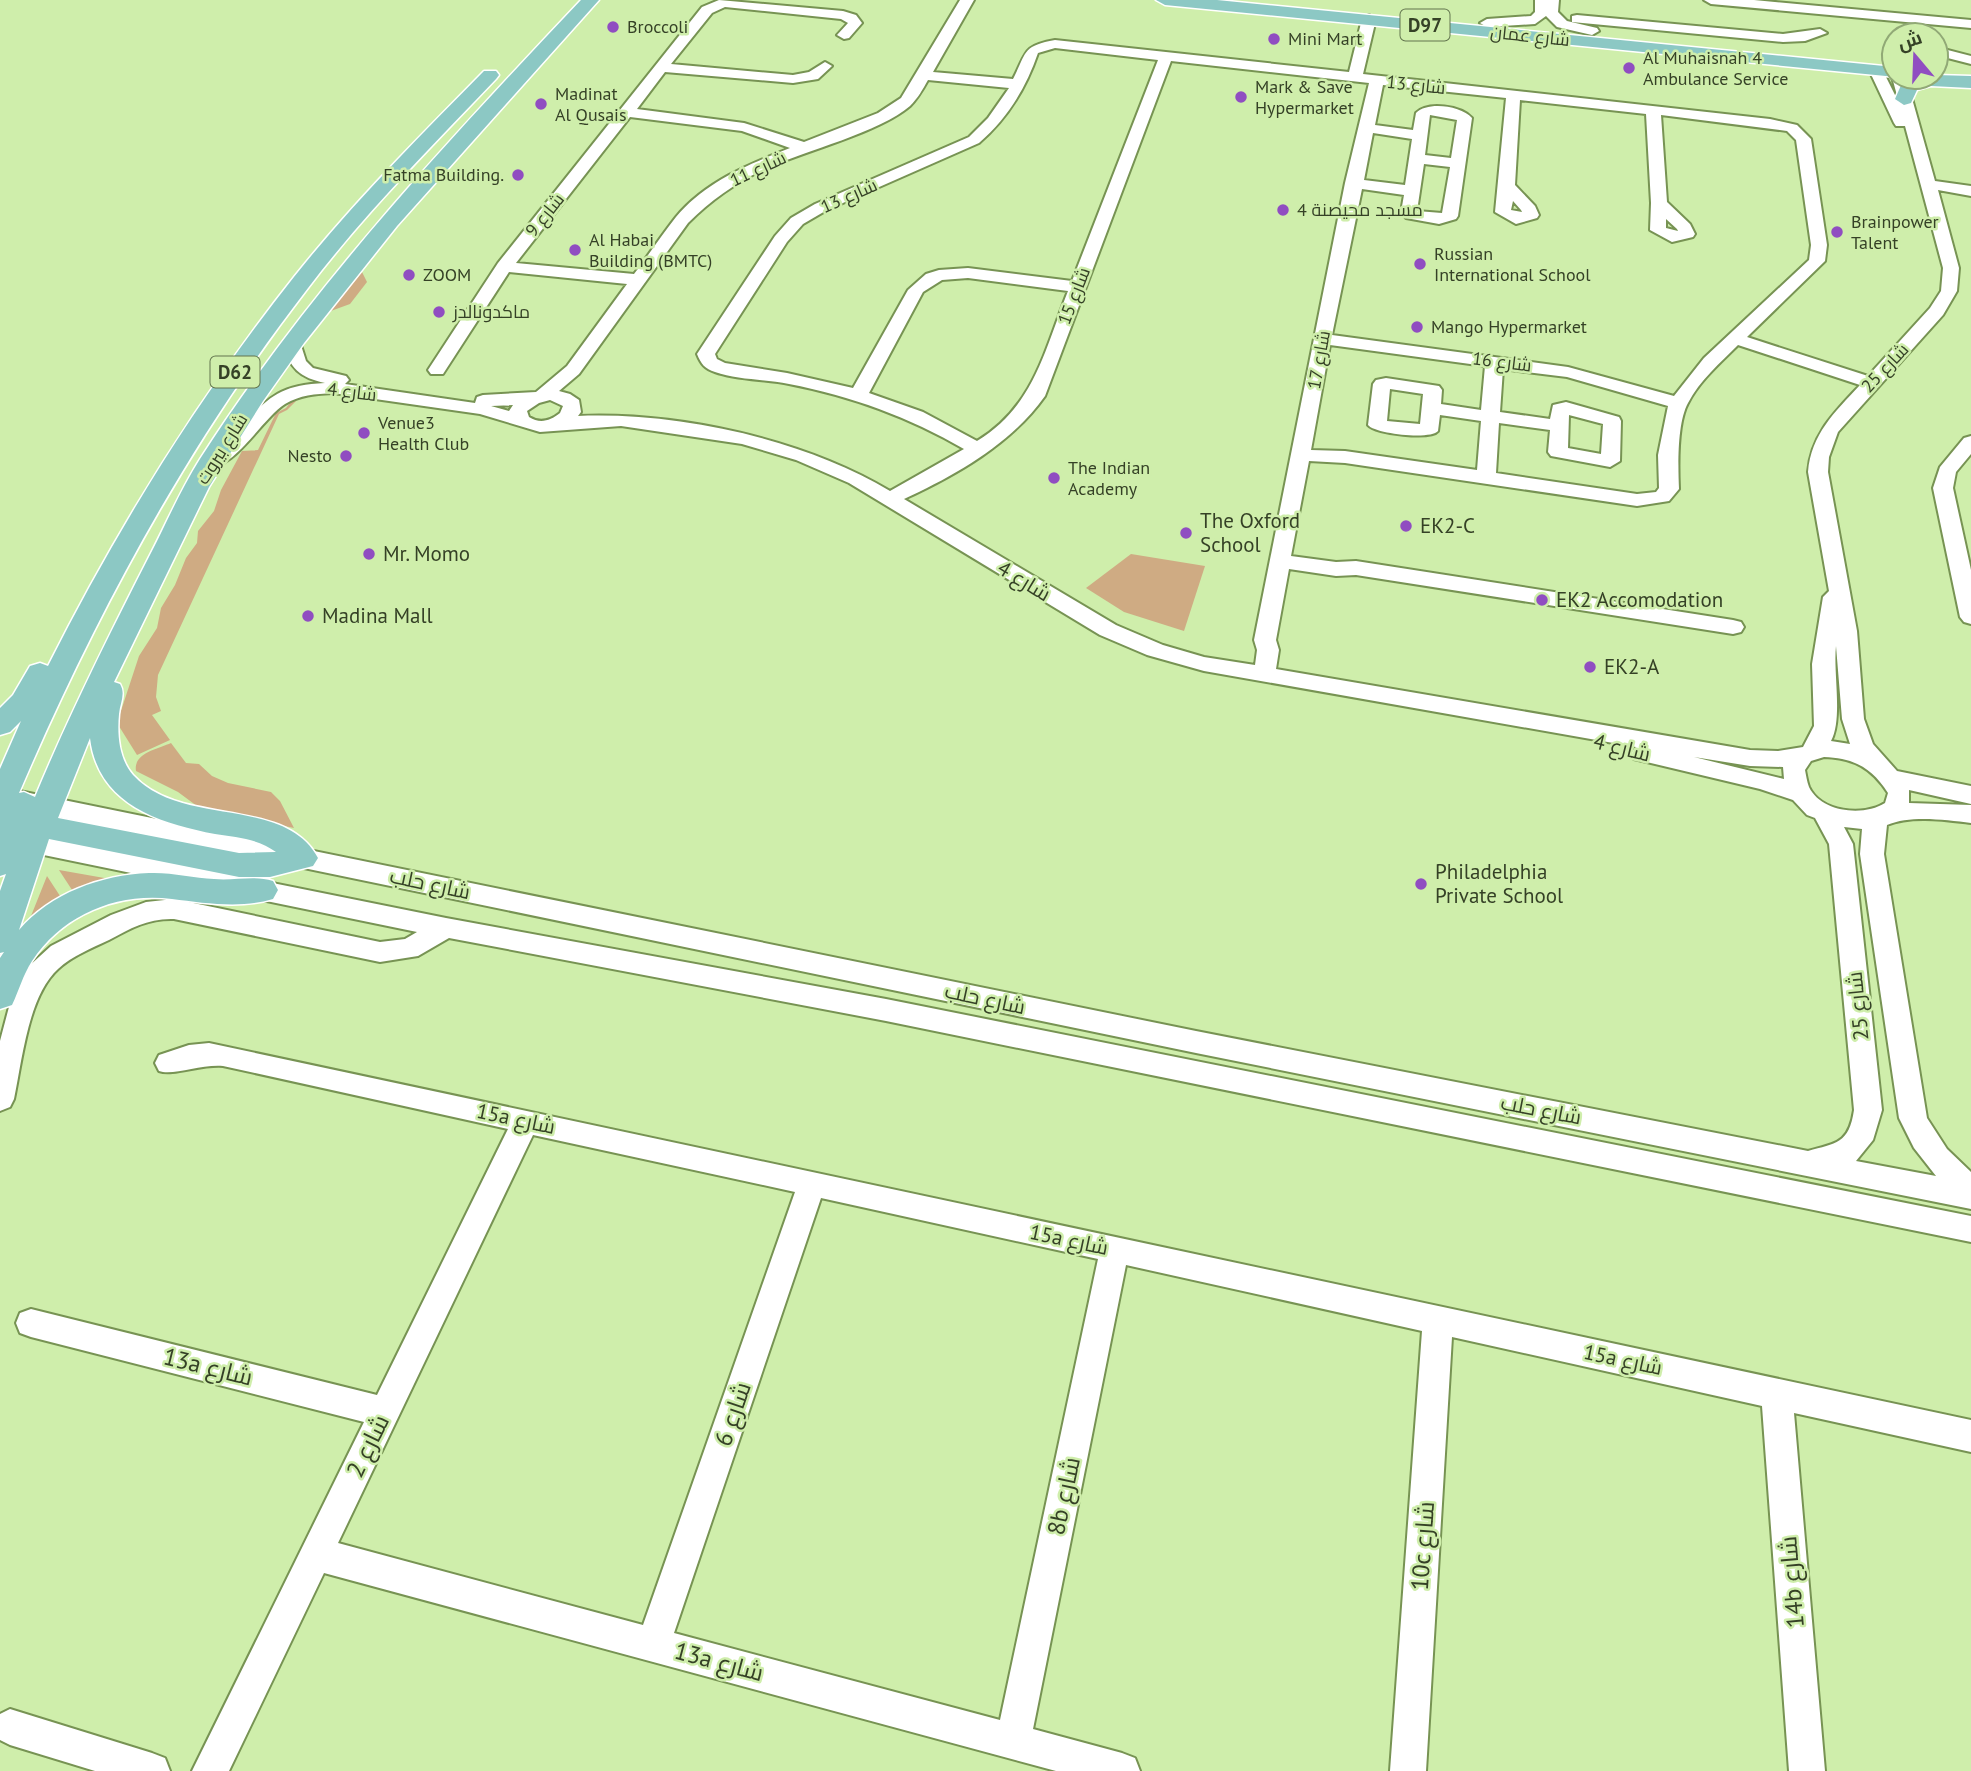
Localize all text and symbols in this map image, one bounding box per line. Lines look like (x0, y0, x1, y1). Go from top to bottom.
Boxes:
road number: D97 (1400, 10, 1450, 41)
place label: Broccoli (627, 15, 688, 38)
marker: Broccoli (605, 19, 621, 35)
street label: شارع عمان (1489, 20, 1571, 52)
north arrow (1880, 21, 1950, 91)
text: ش (1894, 25, 1925, 55)
place label: Mini Mart (1288, 27, 1362, 50)
marker: Mini Mart (1266, 31, 1282, 47)
place label: Al Muhaisnah 4 Ambulance Service (1643, 46, 1788, 90)
marker: Al Muhaisnah 4 Ambulance Service (1621, 60, 1637, 76)
street label: شارع 13 (1385, 70, 1447, 100)
place label: Mark & Save Hypermarket (1255, 75, 1354, 119)
place label: Madinat Al Qusais (555, 82, 627, 126)
marker: Mark & Save Hypermarket (1233, 89, 1249, 105)
marker: Madinat Al Qusais (533, 96, 549, 112)
street label: شارع 11 (726, 146, 790, 192)
place label: Fatma Building. (383, 163, 504, 186)
marker: Fatma Building. (510, 167, 526, 183)
street label: شارع 13 (817, 173, 881, 219)
street label: شارع 9 (520, 188, 570, 242)
place label: مسجد محيصنة 4 (1297, 198, 1423, 221)
marker: مسجد محيصنة 4 (1275, 202, 1291, 218)
place label: Brainpower Talent (1851, 210, 1939, 254)
marker: Brainpower Talent (1829, 224, 1845, 240)
place label: Al Habai Building (BMTC) (589, 228, 712, 272)
marker: Al Habai Building (BMTC) (567, 242, 583, 258)
place label: Russian International School (1434, 242, 1591, 286)
marker: Russian International School (1412, 256, 1428, 272)
place label: ZOOM (423, 263, 471, 286)
street label: شارع 15 (1052, 264, 1096, 328)
marker: ZOOM (401, 267, 417, 283)
place label: ماكدونالدز (452, 300, 530, 323)
marker: ماكدونالدز (431, 304, 447, 320)
place label: Mango Hypermarket (1431, 315, 1587, 338)
marker: Mango Hypermarket (1409, 319, 1425, 335)
street label: شارع 17 (1302, 329, 1336, 391)
street label: شارع 25 (1856, 338, 1914, 398)
street label: شارع 16 (1471, 346, 1533, 378)
road number: D62 (210, 356, 260, 388)
street label: شارع 4 (326, 377, 378, 407)
street label: شارع بيروت (191, 409, 253, 489)
place label: Venue3 Health Club (377, 411, 469, 455)
marker: Venue3 Health Club (356, 425, 372, 441)
place label: Nesto (288, 444, 332, 467)
marker: Nesto (338, 448, 354, 464)
place label: The Indian Academy (1068, 456, 1150, 500)
marker: The Indian Academy (1046, 470, 1062, 486)
place label: The Oxford School (1200, 507, 1300, 558)
place label: EK2-C (1420, 512, 1475, 539)
marker: EK2-C (1398, 518, 1414, 534)
marker: The Oxford School (1178, 525, 1194, 541)
place label: Mr. Momo (383, 540, 470, 567)
marker: Mr. Momo (361, 546, 377, 562)
street label: شارع 4 (992, 554, 1056, 608)
place label: EK2 Accomodation (1556, 586, 1723, 613)
marker: EK2 Accomodation (1534, 592, 1550, 608)
place label: Madina Mall (322, 602, 433, 629)
marker: Madina Mall (300, 608, 316, 624)
place label: EK2-A (1604, 653, 1660, 680)
marker: EK2-A (1582, 659, 1598, 675)
street label: شارع 4 (1591, 727, 1653, 769)
place label: Philadelphia Private School (1435, 858, 1563, 909)
street label: شارع حلب (387, 862, 473, 906)
marker: Philadelphia Private School (1413, 876, 1429, 892)
street label: شارع 25 (1840, 970, 1876, 1042)
street label: شارع حلب (942, 977, 1028, 1021)
street label: شارع حلب (1498, 1088, 1584, 1132)
street label: 15a شارع (474, 1097, 558, 1141)
street label: 15a شارع (1027, 1218, 1111, 1262)
street label: 15a شارع (1581, 1338, 1665, 1382)
street label: 13a شارع (160, 1340, 256, 1394)
street label: شارع 6 (707, 1378, 759, 1450)
street label: شارع 2 (339, 1409, 397, 1483)
street label: 8b شارع (1040, 1454, 1088, 1538)
street label: 10c شارع (1404, 1500, 1442, 1592)
street label: 14b شارع (1772, 1535, 1812, 1629)
street label: 13a شارع (671, 1635, 767, 1689)

